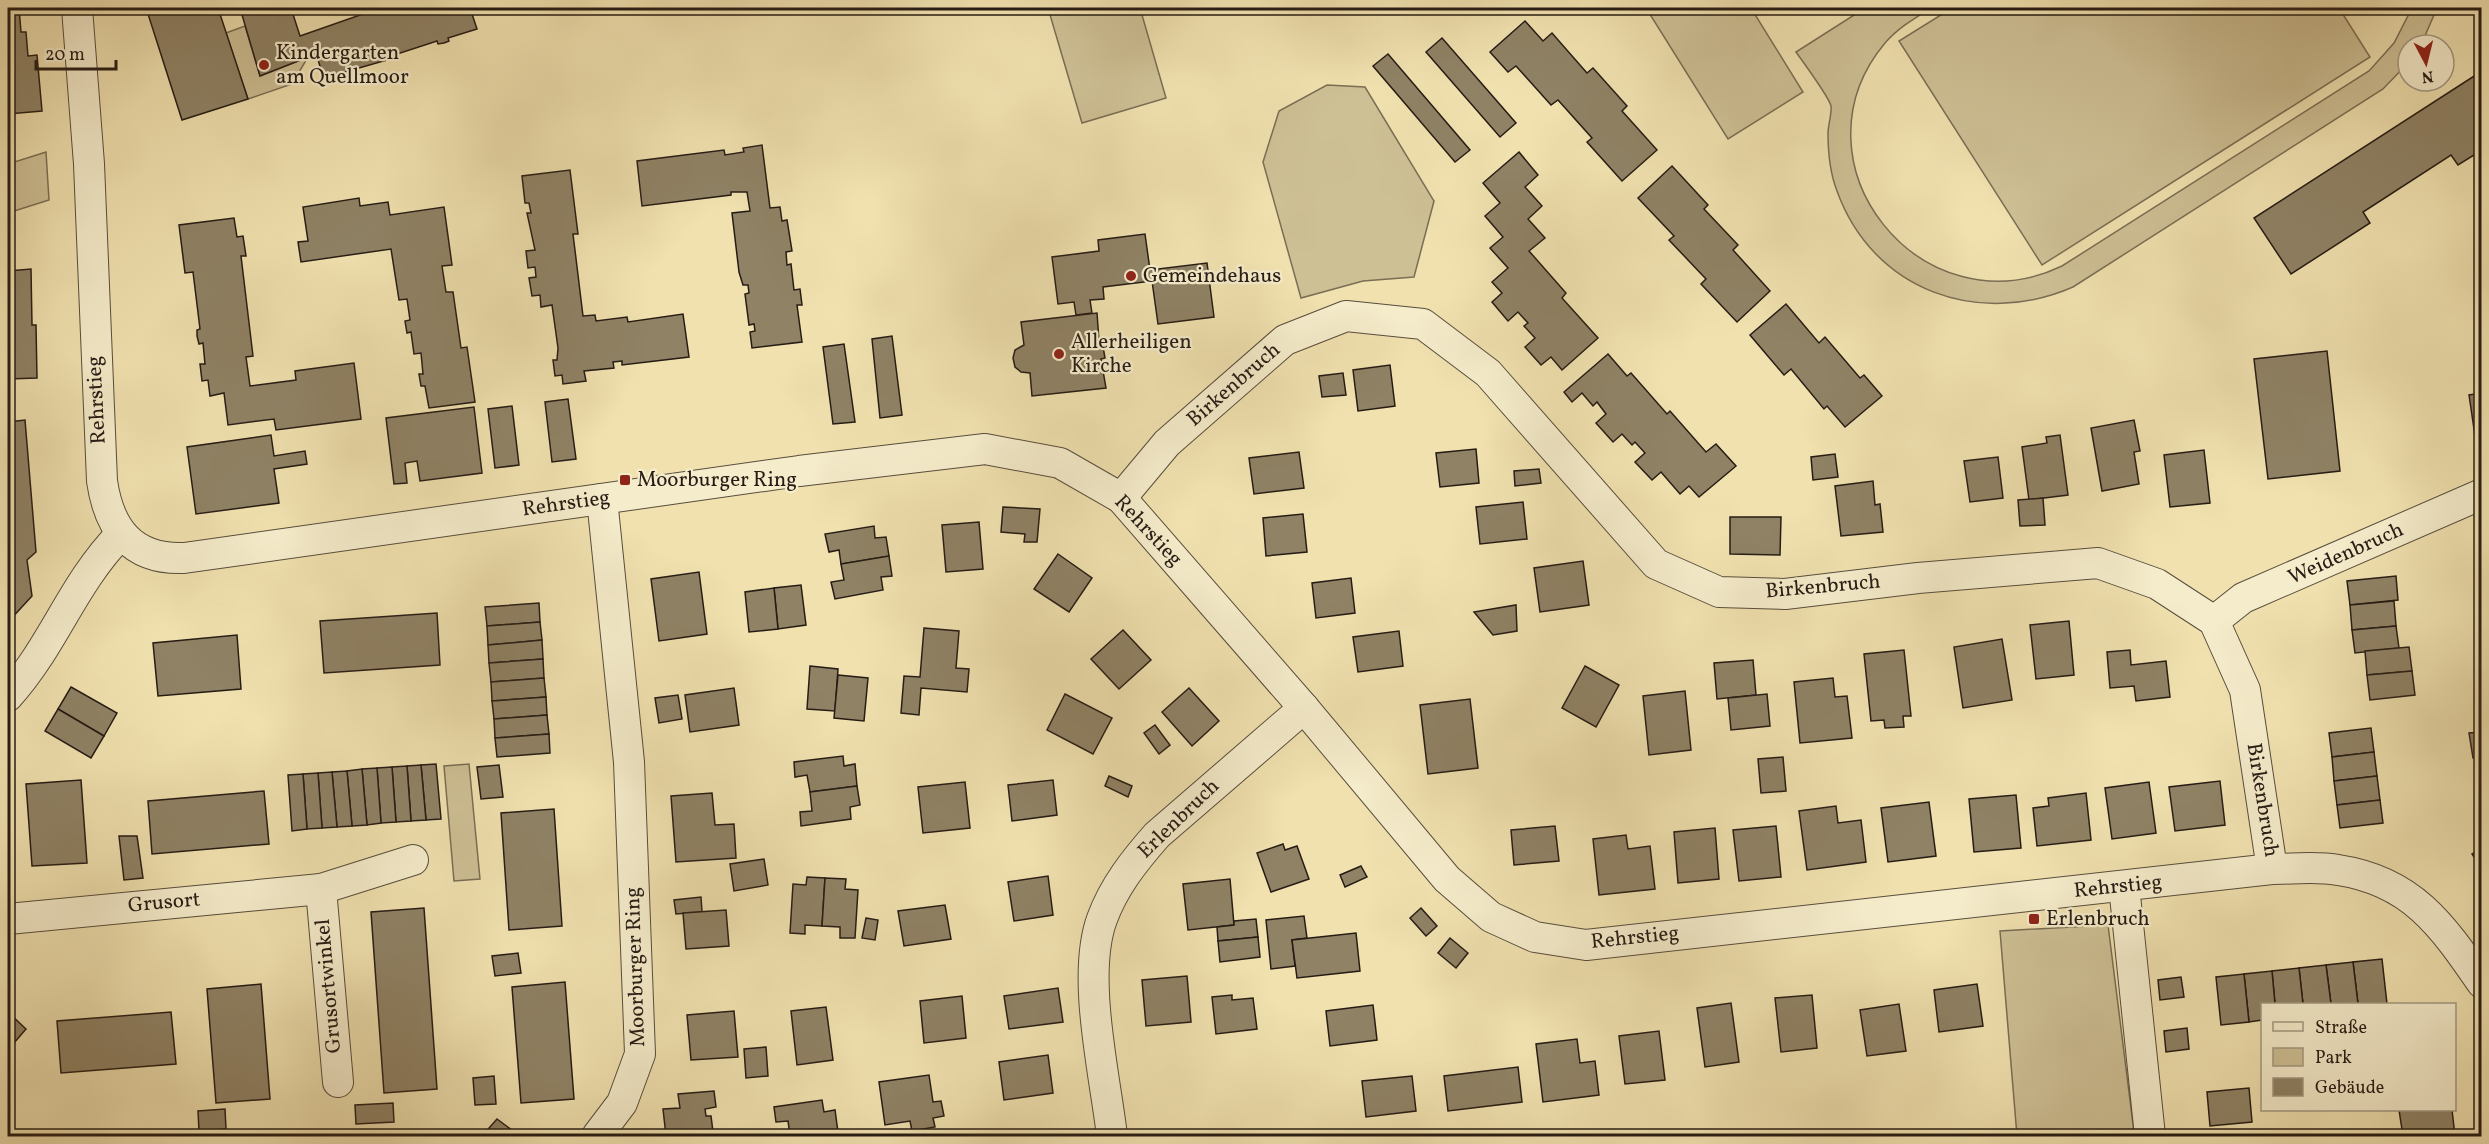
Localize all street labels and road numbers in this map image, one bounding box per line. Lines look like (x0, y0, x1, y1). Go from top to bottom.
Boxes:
street label: Birkenbruch (1181, 336, 1287, 434)
street label: Rehrstieg (80, 355, 114, 445)
street label: Rehrstieg (520, 483, 612, 525)
street label: Rehrstieg (1107, 489, 1189, 573)
street label: Weidenbruch (2284, 516, 2408, 592)
street label: Birkenbruch (1764, 568, 1882, 606)
street label: Birkenbruch (2239, 741, 2285, 859)
street label: Erlenbruch (1132, 773, 1226, 865)
street label: Rehrstieg (2072, 868, 2164, 906)
street label: Grusort (127, 885, 201, 921)
street label: Moorburger Ring (619, 887, 653, 1047)
street label: Grusortwinkel (309, 918, 349, 1054)
street label: Rehrstieg (1589, 919, 1681, 957)

